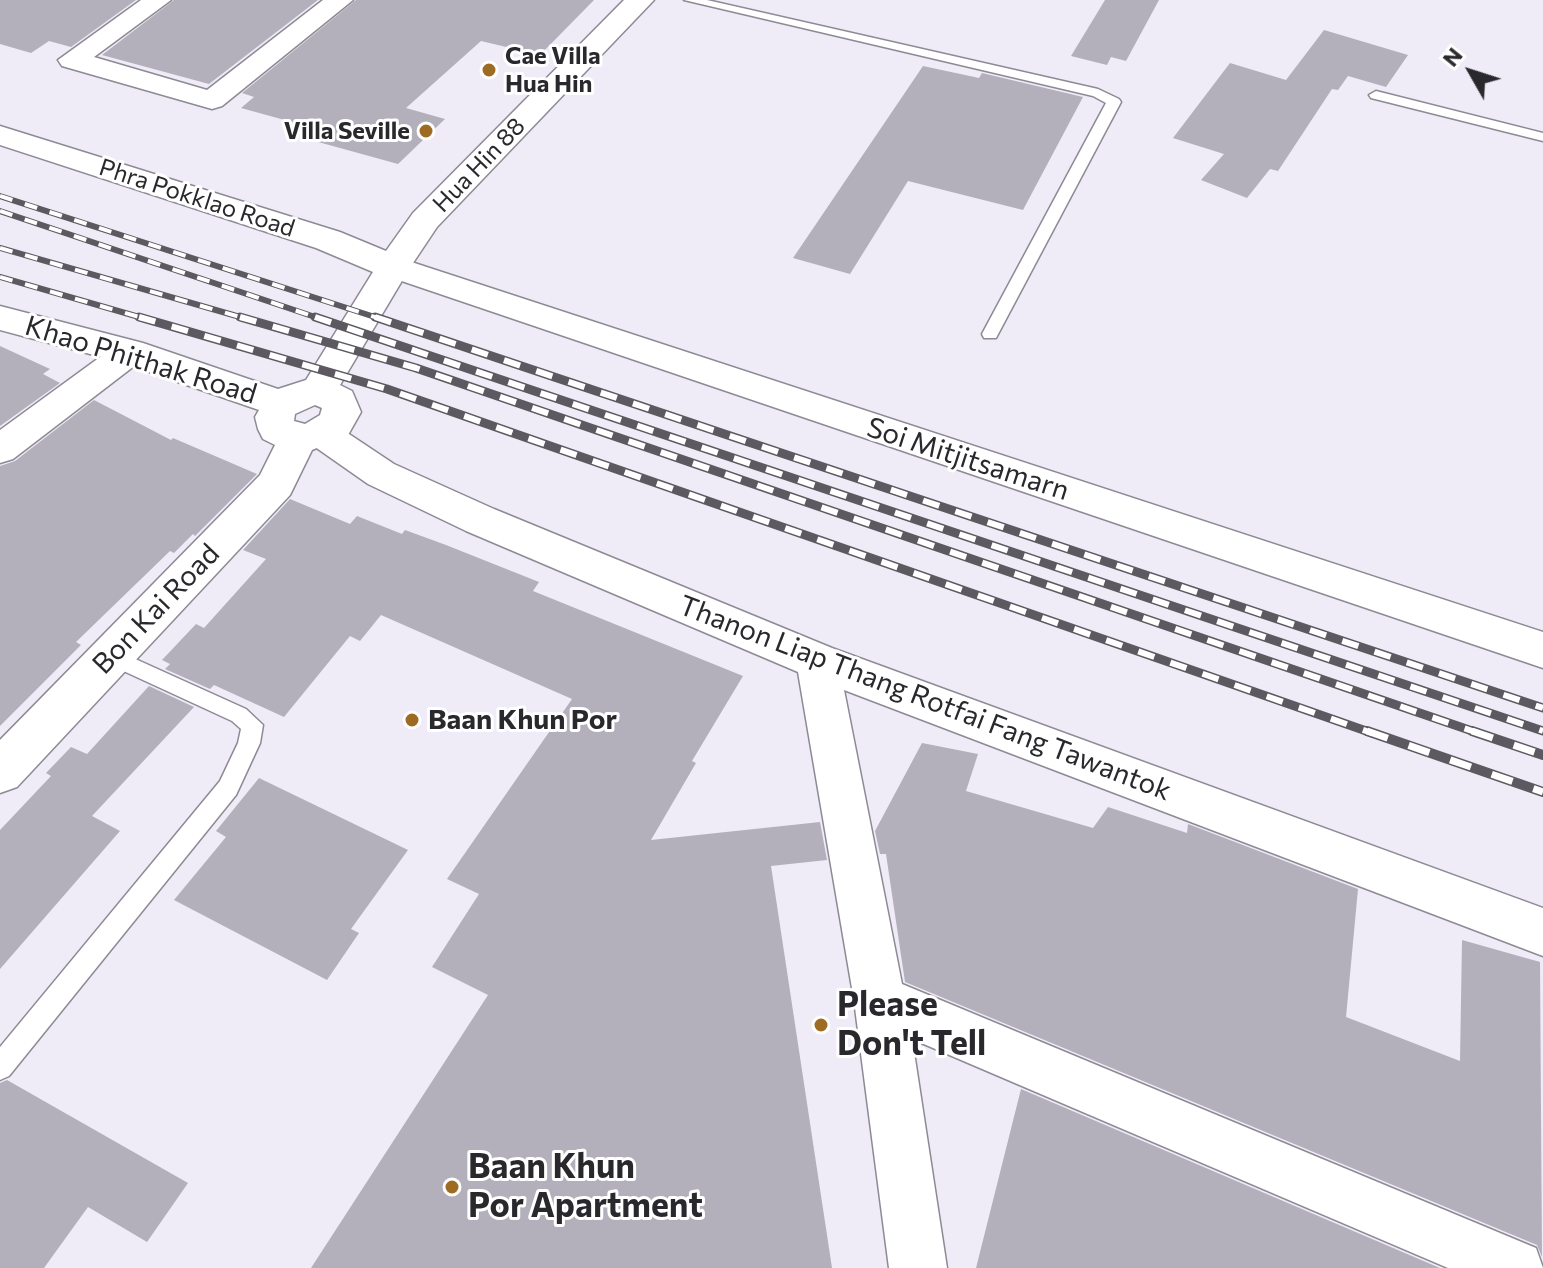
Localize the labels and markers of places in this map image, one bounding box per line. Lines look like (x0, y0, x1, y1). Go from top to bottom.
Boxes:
place label: Cae Villa Hua Hin (505, 42, 601, 98)
marker: Cae Villa Hua Hin (480, 61, 498, 79)
place label: Villa Seville (284, 117, 410, 145)
marker: Villa Seville (417, 122, 435, 140)
place label: Baan Khun Por (428, 703, 617, 737)
marker: Baan Khun Por (403, 711, 421, 729)
place label: Please Don't Tell (837, 985, 986, 1064)
marker: Please Don't Tell (812, 1016, 830, 1034)
place label: Baan Khun Por Apartment (468, 1147, 703, 1226)
marker: Baan Khun Por Apartment (443, 1178, 461, 1196)

